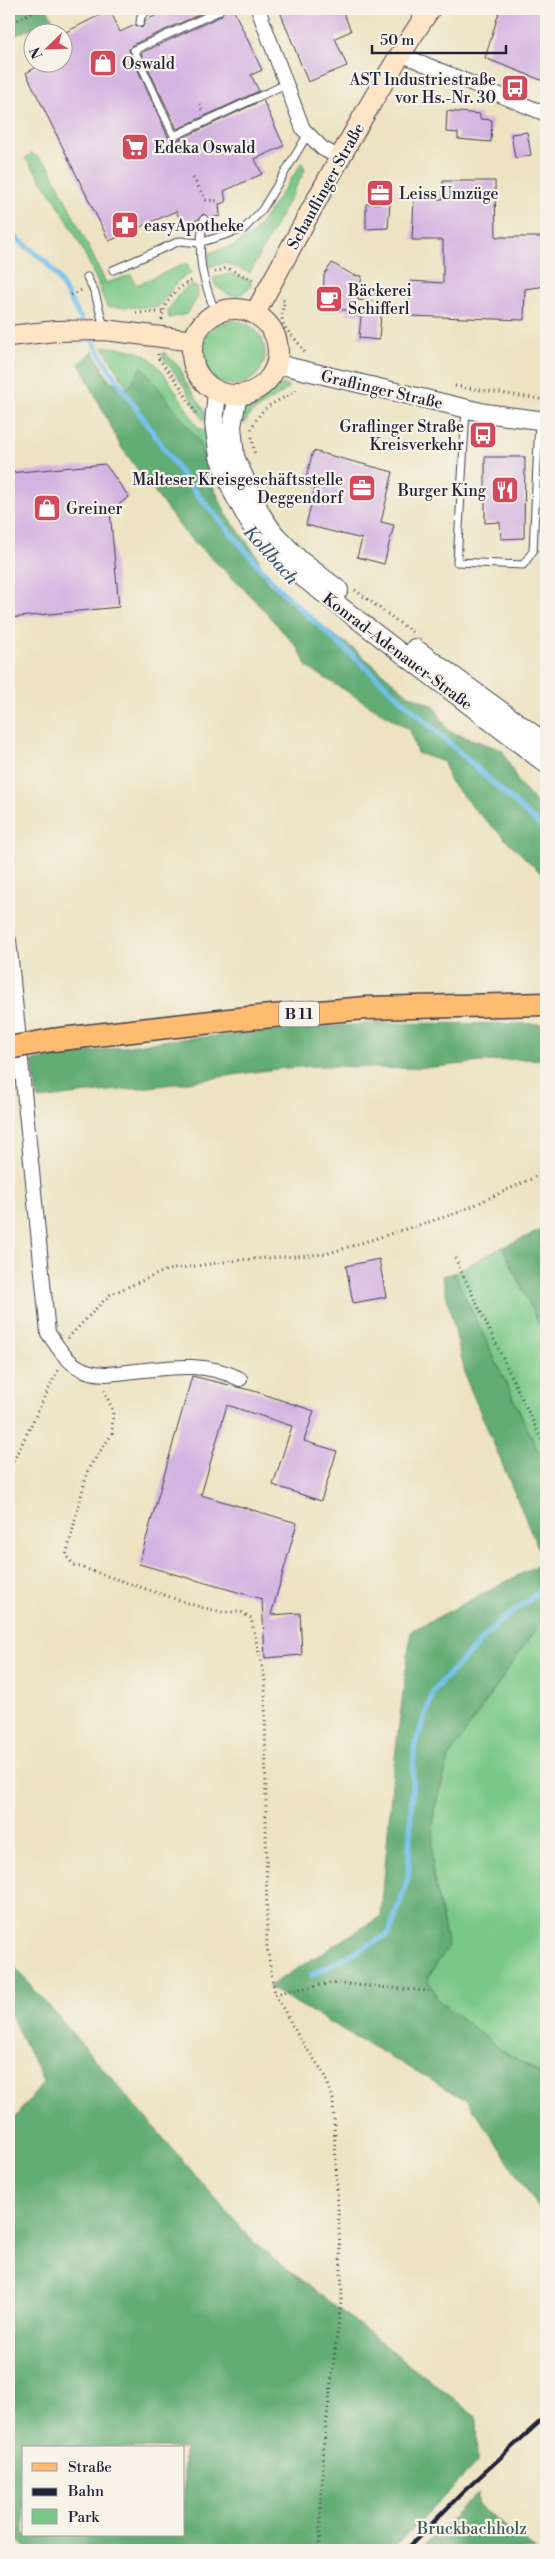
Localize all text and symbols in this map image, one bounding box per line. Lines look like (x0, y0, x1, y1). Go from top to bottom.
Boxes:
north arrow (22, 22, 72, 72)
scale bar (372, 22, 506, 54)
text: 50 m (380, 31, 414, 50)
text: N (27, 44, 47, 61)
shop icon: Oswald (88, 48, 118, 78)
place label: Oswald (122, 54, 175, 74)
place label: AST Industriestraße vor Hs.-Nr. 30 (348, 70, 496, 108)
bus stop icon: AST Industriestraße vor Hs.-Nr. 30 (500, 73, 530, 103)
street label: Schauflinger Straße (283, 120, 369, 253)
supermarket icon: Edeka Oswald (120, 132, 150, 162)
place label: Edeka Oswald (154, 138, 255, 158)
office icon: Leiss Umzüge (365, 178, 395, 208)
place label: Leiss Umzüge (399, 184, 499, 204)
pharmacy icon: easyApotheke (110, 210, 140, 240)
place label: easyApotheke (144, 216, 244, 236)
place label: Bäckerei Schifferl (347, 281, 412, 319)
cafe icon: Bäckerei Schifferl (314, 284, 344, 314)
street label: Graflinger Straße (319, 366, 445, 414)
place label: Graflinger Straße Kreisverkehr (340, 417, 464, 455)
bus stop icon: Graflinger Straße Kreisverkehr (468, 420, 498, 450)
place label: Malteser Kreisgeschäftsstelle Deggendorf (132, 470, 344, 508)
office icon: Malteser Kreisgeschäftsstelle Deggendorf (347, 473, 377, 503)
restaurant icon: Burger King (490, 475, 520, 505)
place label: Burger King (397, 481, 487, 501)
shop icon: Greiner (32, 493, 62, 523)
place label: Greiner (66, 499, 123, 519)
water label: Kollbach (238, 521, 304, 590)
street label: Konrad-Adenauer-Straße (318, 589, 476, 715)
road number: B 11 (279, 1002, 319, 1026)
legend (22, 2446, 185, 2536)
text: Straße (68, 2458, 112, 2477)
text: Bahn (67, 2482, 104, 2501)
text: Park (68, 2508, 100, 2527)
park label: Bruckbachholz (416, 2519, 527, 2539)

